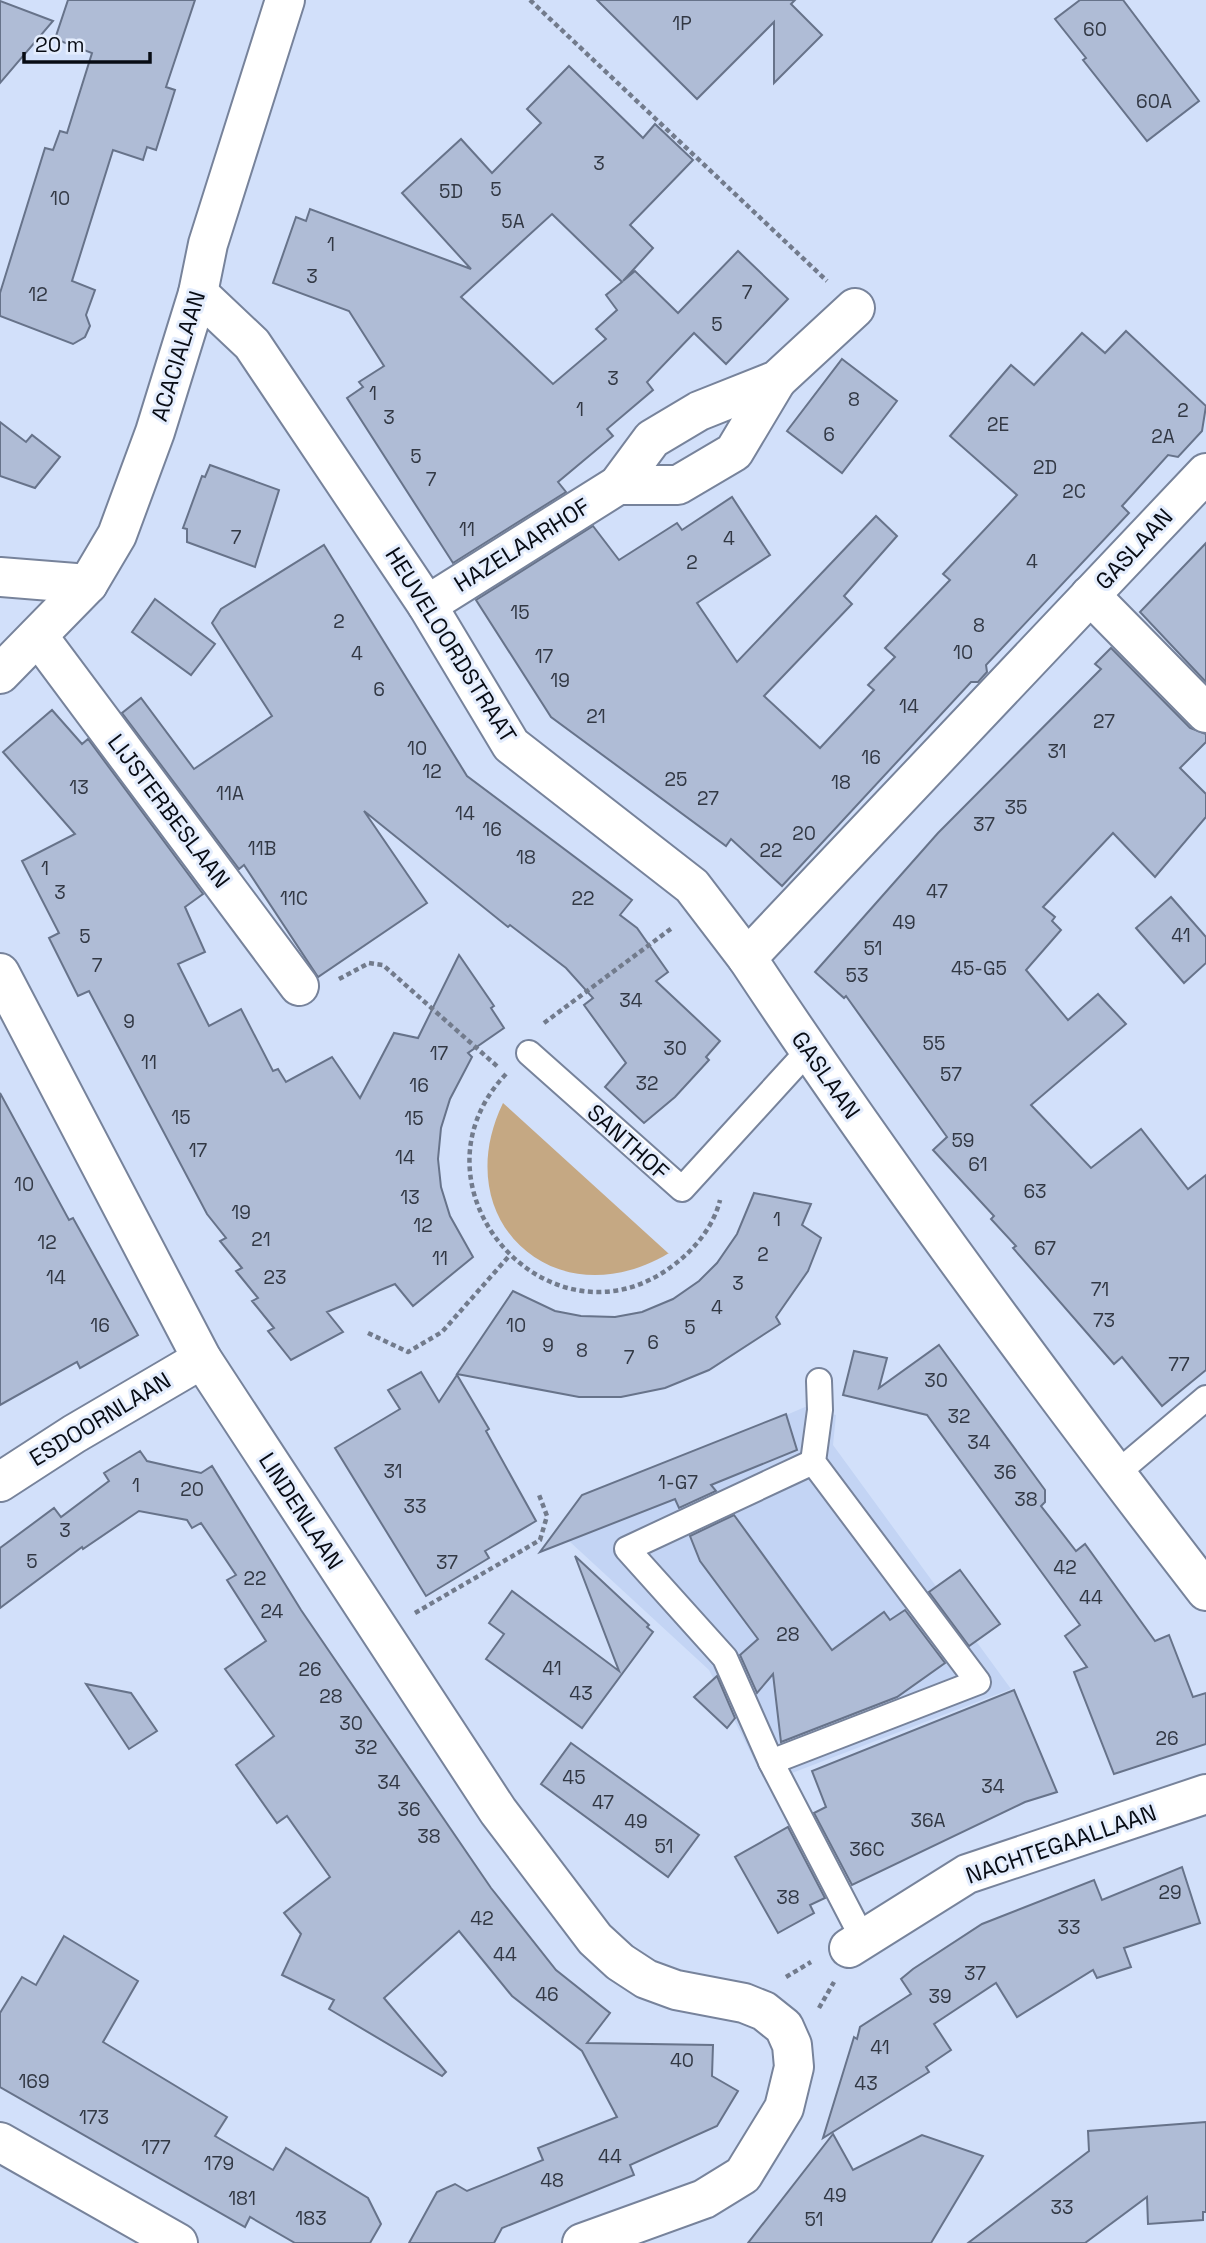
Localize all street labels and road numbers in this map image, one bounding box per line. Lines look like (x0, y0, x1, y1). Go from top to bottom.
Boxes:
street label: ACACIALAAN (144, 287, 212, 425)
street label: HAZELAARHOF (448, 491, 596, 599)
street label: GASLAAN (1089, 502, 1179, 596)
street label: HEUVELOORDSTRAAT (379, 541, 523, 749)
street label: LIJSTERBESLAAN (101, 728, 237, 894)
street label: GASLAAN (785, 1025, 867, 1125)
street label: SANTHOF (581, 1097, 675, 1187)
street label: ESDOORNLAAN (24, 1365, 176, 1473)
street label: LINDENLAAN (252, 1447, 350, 1575)
street label: NACHTEGAALLAAN (962, 1797, 1160, 1891)

